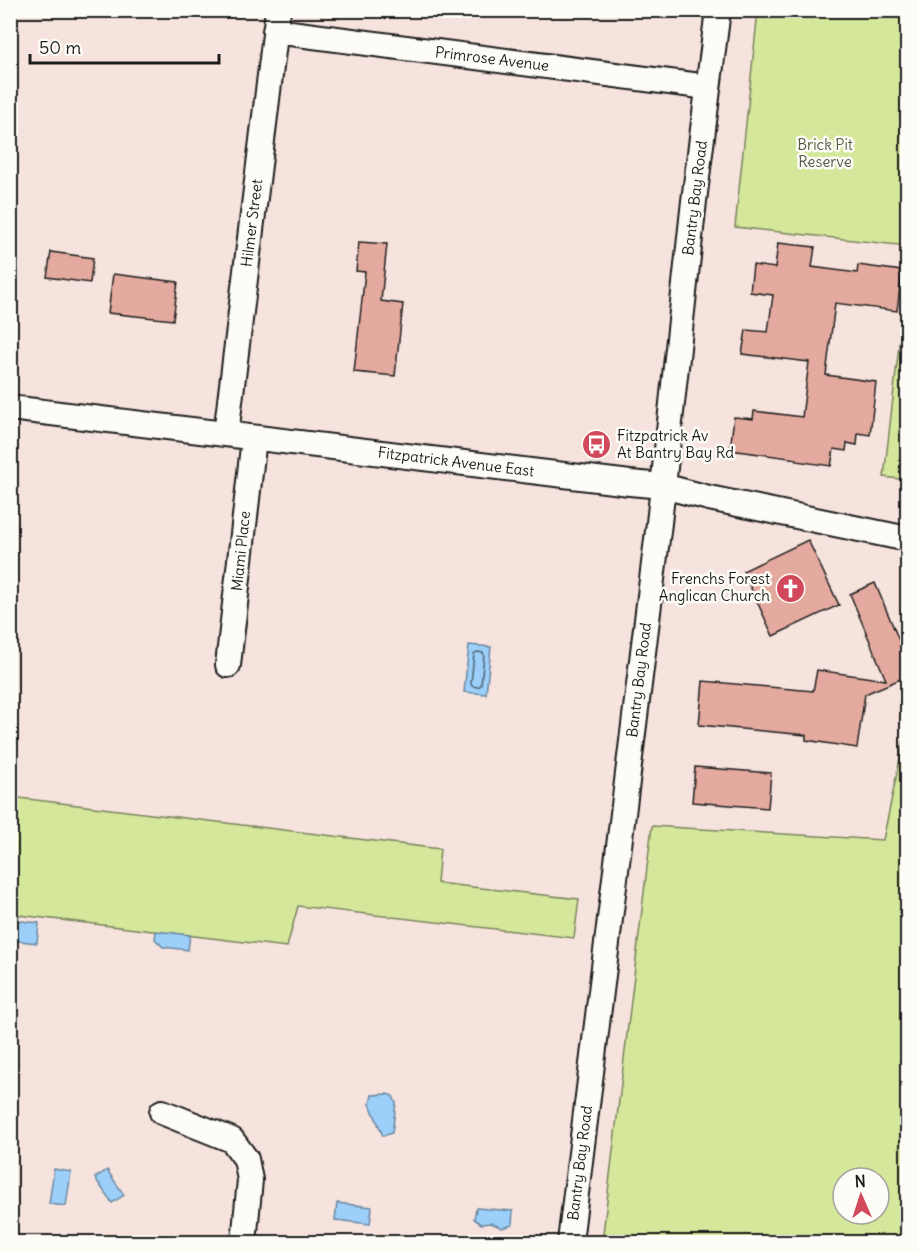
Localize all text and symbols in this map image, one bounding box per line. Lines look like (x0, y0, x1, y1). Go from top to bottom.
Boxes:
scale bar (30, 27, 219, 65)
text: 50 m (39, 36, 81, 59)
street label: Primrose Avenue (434, 42, 550, 75)
park label: Brick Pit Reserve (797, 135, 853, 171)
street label: Bantry Bay Road (678, 139, 711, 257)
street label: Hilmer Street (237, 178, 266, 268)
place label: Fitzpatrick Av At Bantry Bay Rd (617, 426, 734, 462)
bus stop icon: Fitzpatrick Av At Bantry Bay Rd (580, 429, 612, 461)
street label: Fitzpatrick Avenue East (377, 442, 535, 481)
street label: Miami Place (227, 510, 254, 592)
place label: Frenchs Forest Anglican Church (659, 569, 770, 605)
church icon: Frenchs Forest Anglican Church (775, 572, 807, 604)
street label: Bantry Bay Road (622, 621, 655, 739)
street label: Bantry Bay Road (563, 1104, 596, 1222)
north arrow (831, 1166, 891, 1226)
text: N (854, 1171, 866, 1191)

